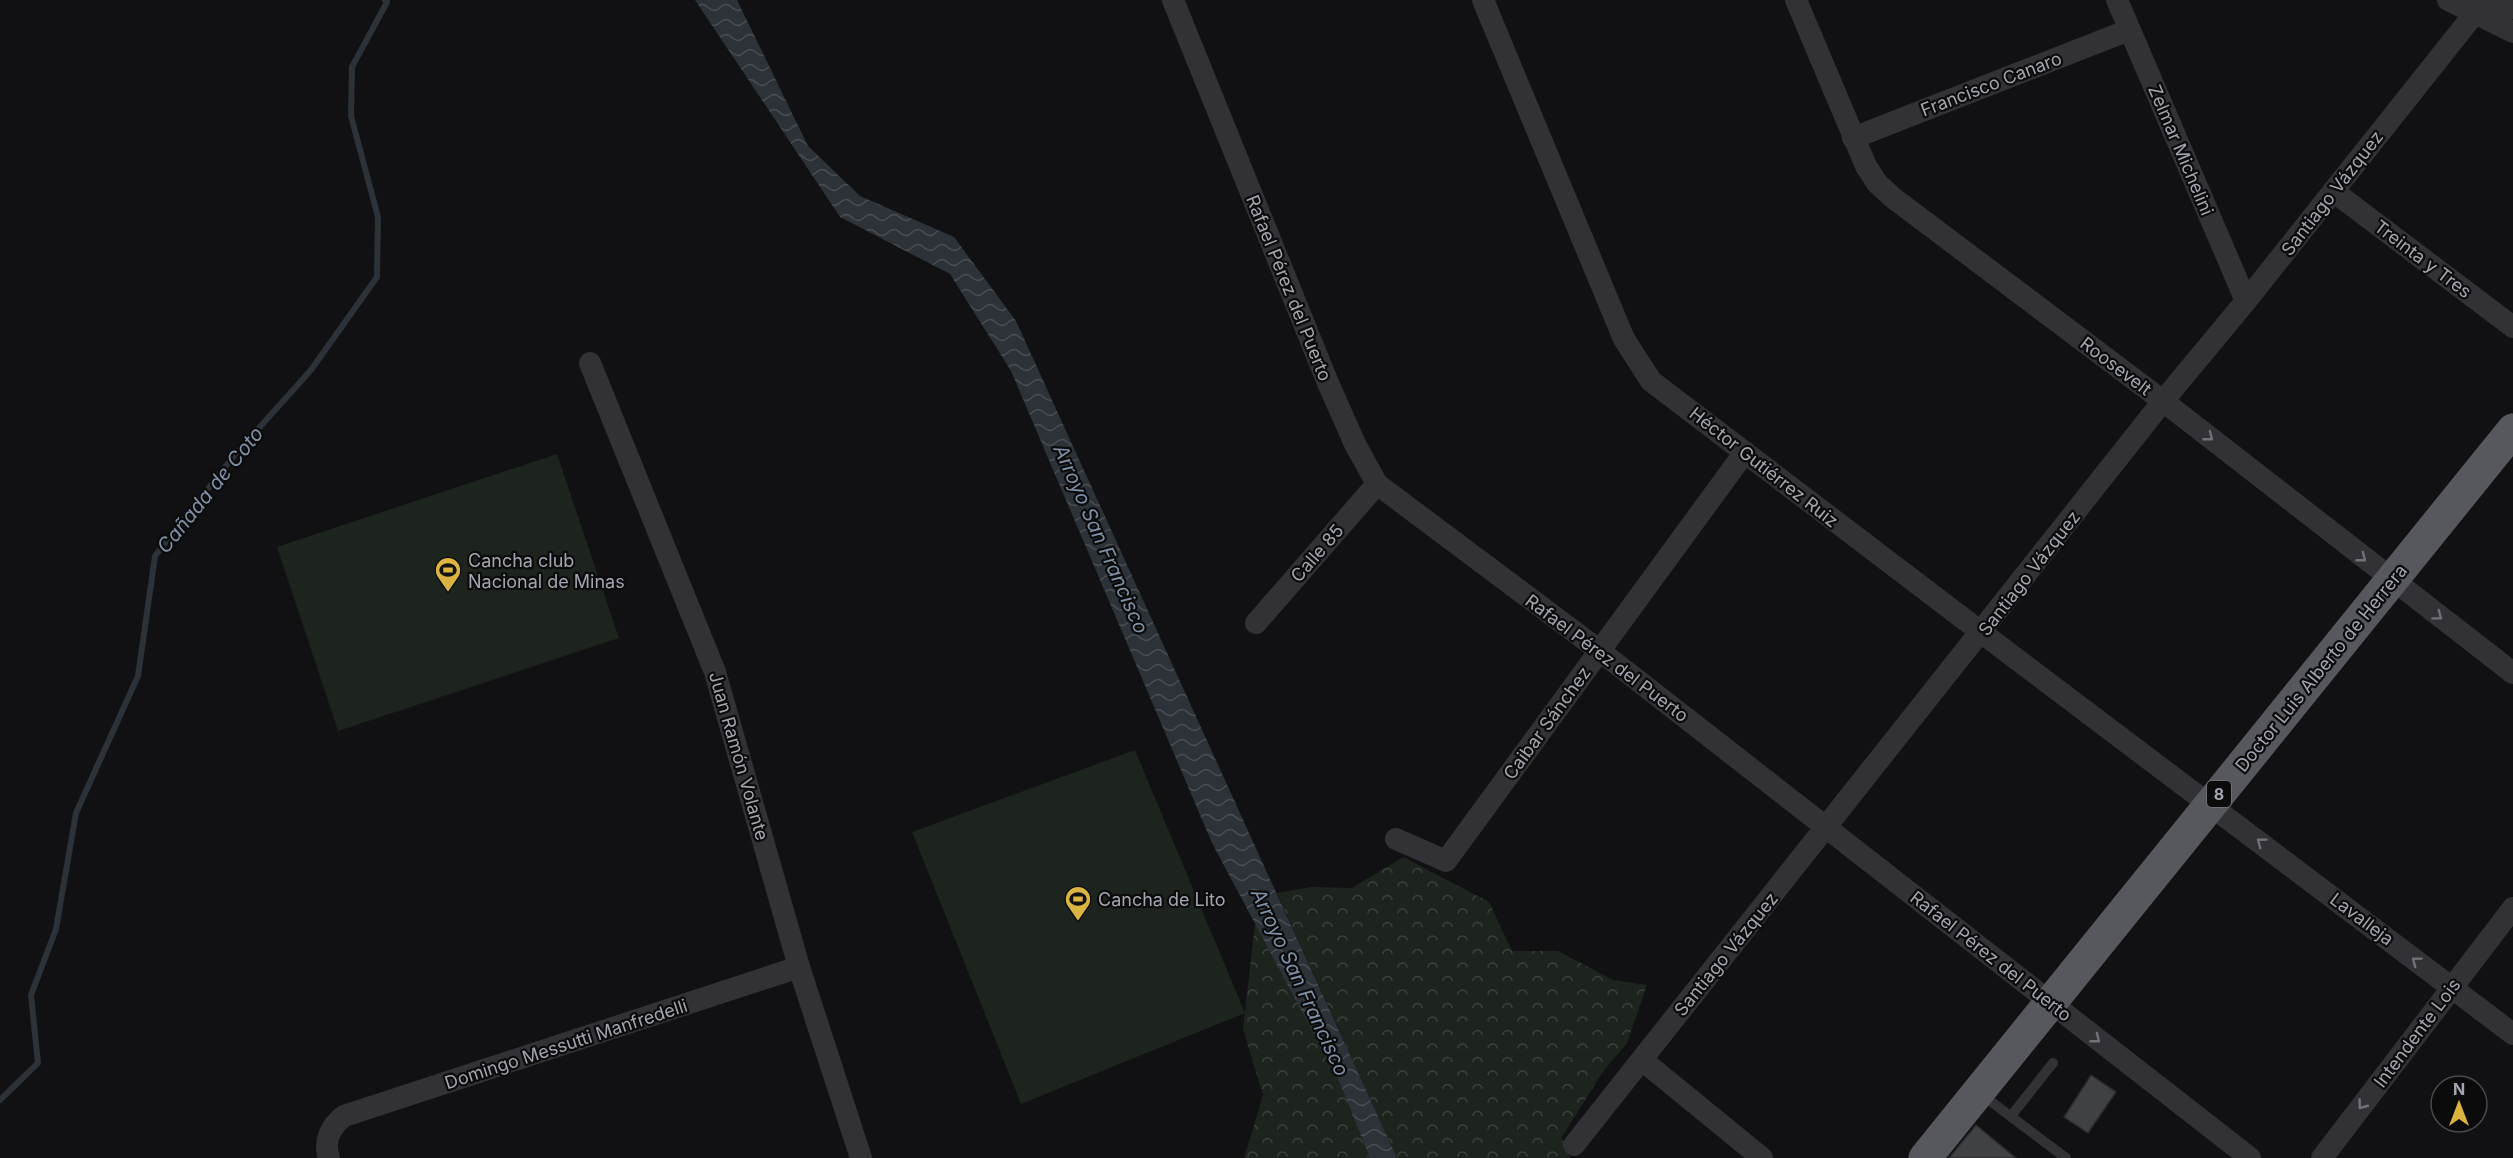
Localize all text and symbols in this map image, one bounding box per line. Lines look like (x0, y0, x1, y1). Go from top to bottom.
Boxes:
street label: Francisco Canaro (1918, 47, 2064, 121)
street label: Zelmar Michelini (2144, 82, 2218, 218)
street label: Santiago Vázquez (2277, 126, 2387, 260)
street label: Rafael Pérez del Puerto (1242, 192, 1336, 384)
street label: Treinta y Tres (2370, 216, 2476, 302)
street label: Roosevelt (2076, 333, 2156, 400)
street label: Héctor Gutiérrez Ruiz (1686, 403, 1842, 531)
water label: Cañada de Coto (152, 422, 268, 558)
one-way arrow (2202, 430, 2213, 441)
water label: Arroyo San Francisco (1048, 440, 1154, 637)
street label: Santiago Vázquez (1974, 506, 2084, 640)
street label: Calle 85 (1286, 520, 1348, 586)
place label: Cancha club Nacional de Minas (468, 550, 625, 592)
one-way arrow (2356, 550, 2367, 561)
sports icon: Cancha club Nacional de Minas (433, 555, 463, 593)
street label: Doctor Luis Alberto de Herrera (2231, 560, 2411, 776)
street label: Rafael Pérez del Puerto (1521, 590, 1693, 726)
one-way arrow (2431, 609, 2442, 620)
street label: Caibar Sánchez (1499, 663, 1595, 783)
street label: Juan Ramón Volante (705, 669, 773, 843)
road number: 8 (2207, 781, 2231, 807)
one-way arrow (2257, 839, 2268, 850)
water label: Arroyo San Francisco (1246, 883, 1354, 1080)
sports icon: Cancha de Lito (1063, 884, 1093, 922)
street label: Rafael Pérez del Puerto (1906, 887, 2076, 1025)
street label: Santiago Vázquez (1670, 888, 1782, 1020)
street label: Lavalleja (2326, 888, 2398, 950)
place label: Cancha de Lito (1098, 889, 1226, 910)
one-way arrow (2412, 957, 2423, 968)
street label: Intendente Lois (2369, 975, 2465, 1091)
street label: Domingo Messutti Manfredelli (442, 995, 690, 1093)
one-way arrow (2090, 1031, 2101, 1042)
north arrow (2429, 1074, 2489, 1134)
text: N (2453, 1079, 2465, 1099)
one-way arrow (2359, 1098, 2370, 1109)

